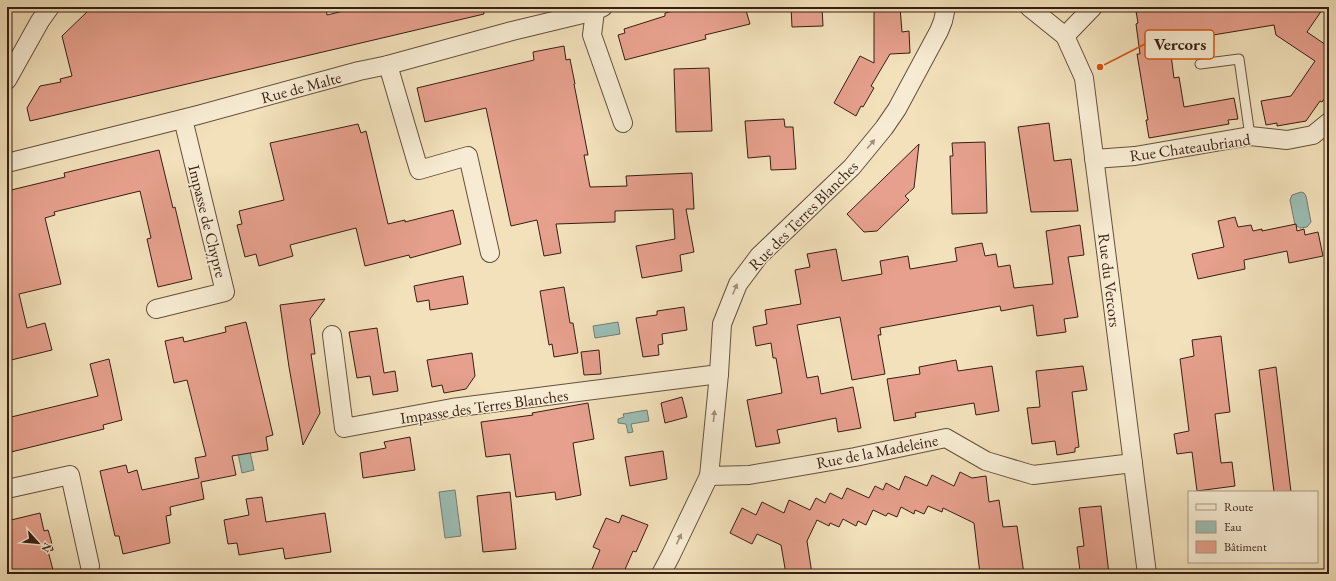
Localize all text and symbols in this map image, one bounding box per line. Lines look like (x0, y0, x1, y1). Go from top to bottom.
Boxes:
callout: Vercors (1145, 30, 1214, 59)
text: Vercors (1154, 33, 1206, 55)
street label: Rue de Malte (259, 67, 344, 108)
street label: Rue Chateaubriand (1128, 128, 1253, 166)
one-way arrow (867, 138, 876, 149)
street label: Rue des Terres Blanches (744, 156, 863, 275)
street label: Impasse de Chypre (183, 163, 232, 280)
street label: Rue du Vercors (1093, 232, 1126, 328)
one-way arrow (733, 283, 739, 295)
street label: Impasse des Terres Blanches (399, 384, 569, 429)
one-way arrow (711, 410, 718, 423)
street label: Rue de la Madeleine (814, 429, 940, 474)
legend (1188, 491, 1318, 563)
text: Route (1224, 499, 1254, 515)
text: Eau (1224, 519, 1242, 535)
north arrow (18, 523, 58, 563)
one-way arrow (676, 534, 682, 545)
text: Bâtiment (1224, 539, 1267, 555)
text: N (39, 540, 55, 555)

